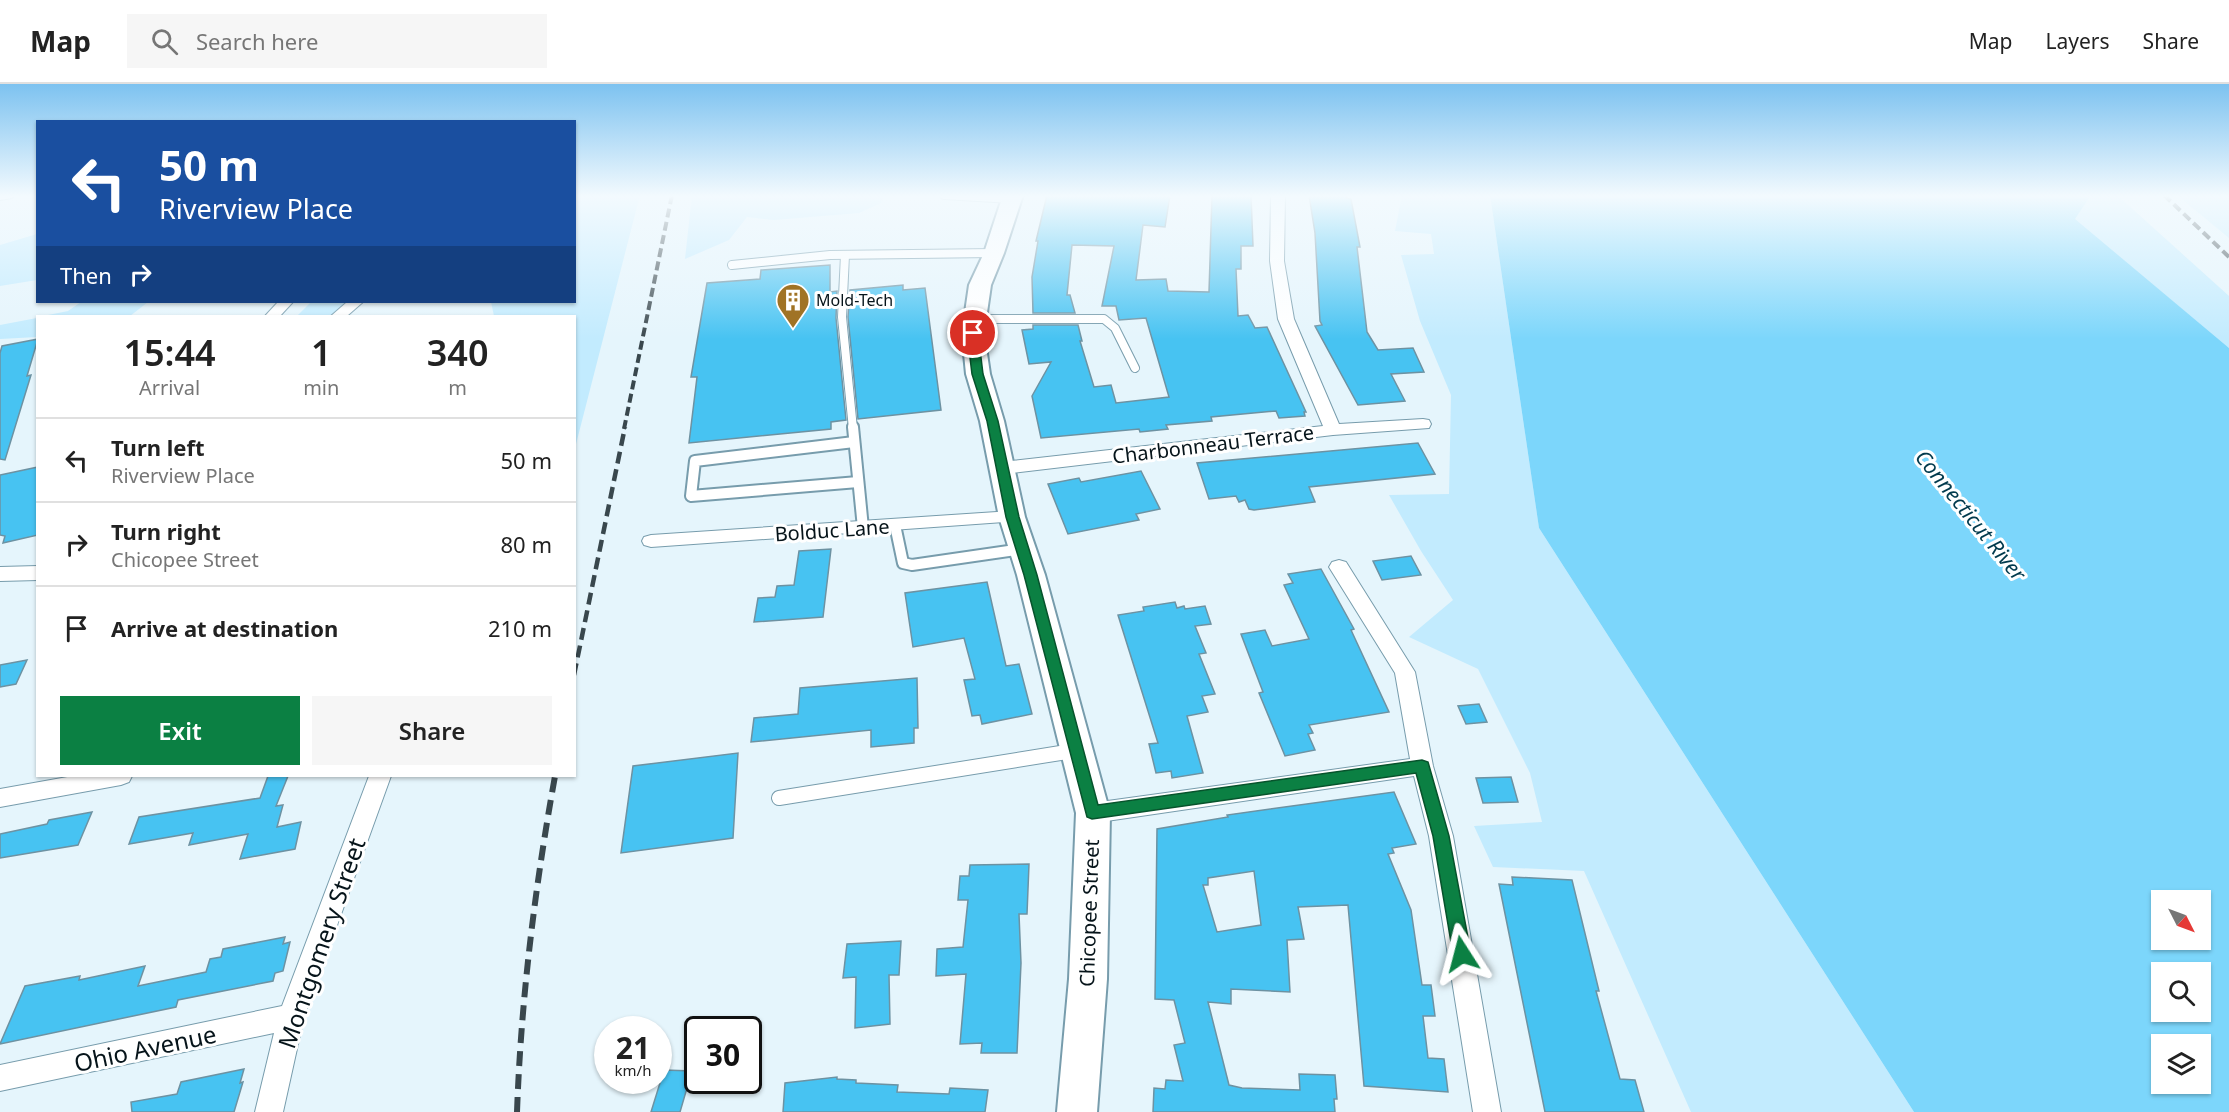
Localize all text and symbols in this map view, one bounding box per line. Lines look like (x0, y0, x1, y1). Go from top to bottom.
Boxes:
search box (127, 14, 547, 68)
text: Map (30, 22, 91, 60)
icon: search (148, 25, 181, 58)
text: Search here (196, 26, 318, 56)
text: Map (1969, 27, 2013, 55)
text: Layers (2046, 27, 2110, 55)
text: Share (2143, 27, 2199, 55)
text: 50 m (159, 136, 259, 193)
icon: left (60, 144, 138, 222)
text: Riverview Place (159, 190, 353, 227)
icon: right (124, 258, 157, 291)
text: Then (60, 260, 112, 290)
building icon: Mold-Tech (775, 282, 811, 329)
place label: Mold-Tech (816, 289, 893, 311)
pin (947, 307, 998, 358)
icon: arrive (956, 316, 989, 349)
text: 15:44 (123, 328, 216, 377)
text: 1 (311, 328, 332, 377)
text: 340 (427, 328, 489, 377)
text: Arrival (139, 374, 200, 401)
text: min (303, 374, 339, 401)
text: m (448, 374, 467, 401)
street label: Charbonneau Terrace (1111, 418, 1315, 470)
text: Turn left (111, 432, 205, 462)
icon: left (60, 444, 93, 477)
water label: Connecticut River (1909, 444, 2034, 588)
text: 50 m (501, 445, 552, 475)
text: Riverview Place (111, 462, 255, 489)
street label: Bolduc Lane (774, 513, 890, 547)
text: Turn right (111, 516, 221, 546)
icon: right (60, 528, 93, 561)
text: 80 m (501, 529, 552, 559)
text: Chicopee Street (111, 546, 259, 573)
icon: arrive (60, 612, 93, 645)
text: Arrive at destination (111, 613, 338, 643)
text: 210 m (488, 613, 552, 643)
button: Exit (60, 696, 300, 765)
button: Share (312, 696, 552, 765)
street label: Montgomery Street (270, 833, 373, 1053)
street label: Chicopee Street (1073, 839, 1105, 987)
north arrow (2151, 890, 2211, 950)
map controls (2151, 890, 2211, 1094)
position arrow (1430, 922, 1494, 986)
button: search (2151, 962, 2211, 1022)
speed limit sign: 30 (684, 1016, 762, 1094)
street label: Ohio Avenue (71, 1017, 219, 1079)
text: 21 (616, 1027, 650, 1068)
button: layers (2151, 1034, 2211, 1094)
text: km/h (615, 1060, 651, 1080)

